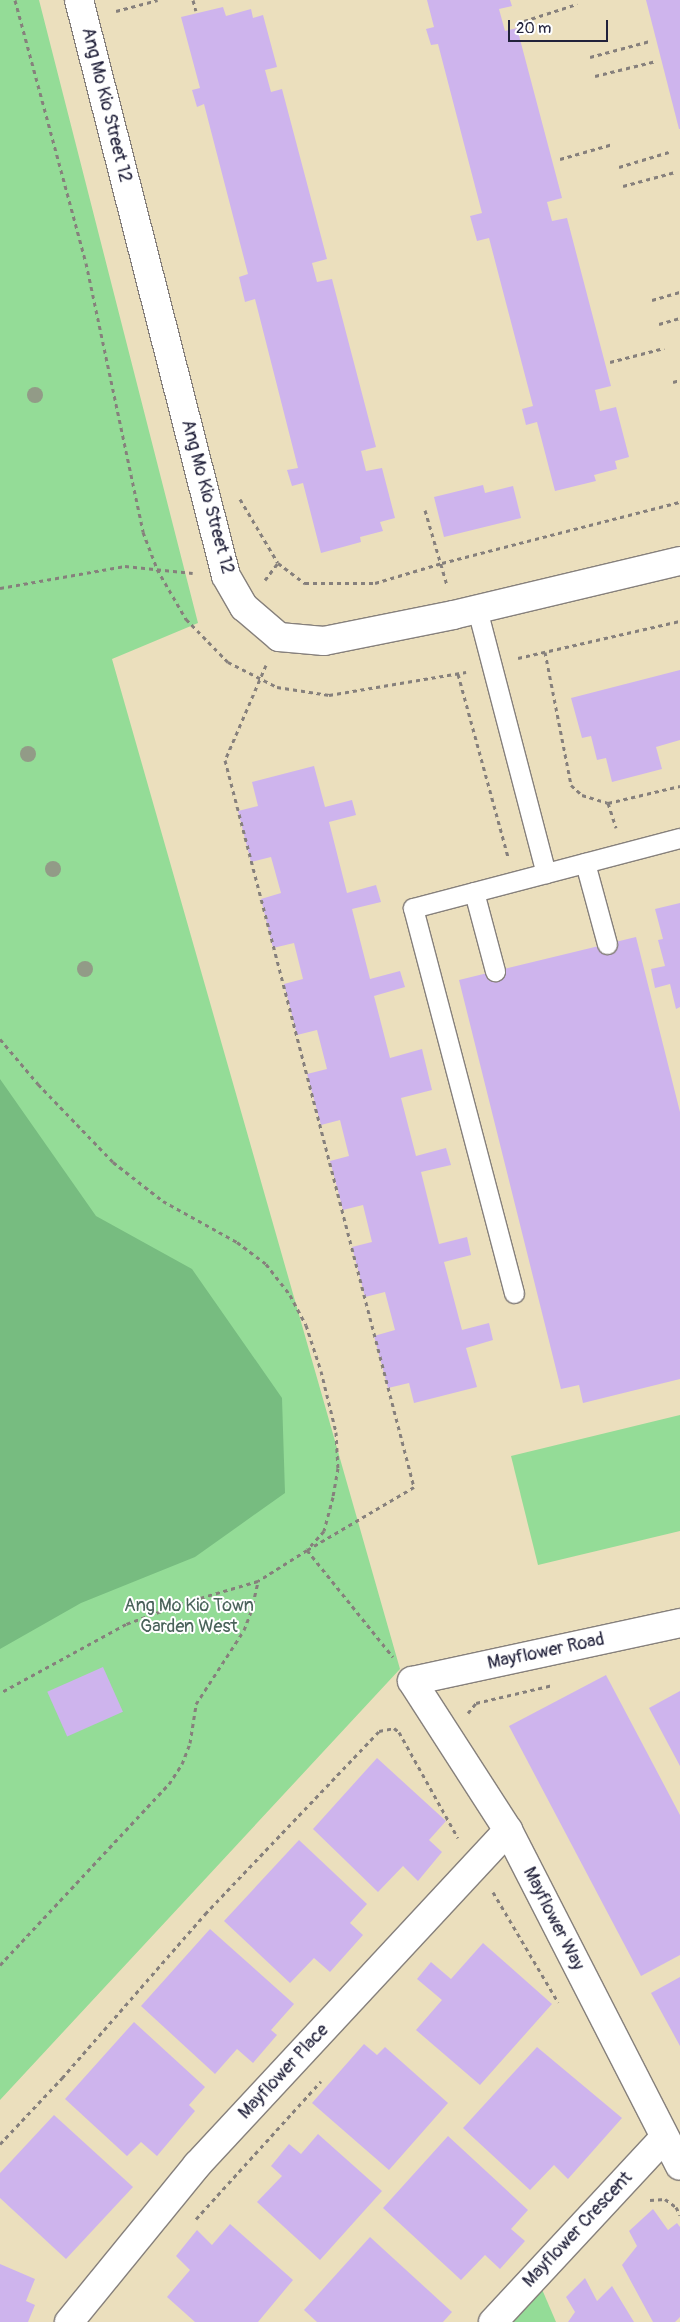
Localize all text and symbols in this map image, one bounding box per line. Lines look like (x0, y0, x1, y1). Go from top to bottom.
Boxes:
scale bar (510, 10, 610, 42)
text: 20 m (516, 19, 551, 38)
street label: Ang Mo Kio Street 12 (76, 25, 136, 185)
street label: Ang Mo Kio Street 12 (176, 418, 238, 576)
park label: Ang Mo Kio Town Garden West (124, 1596, 254, 1638)
street label: Mayflower Road (486, 1629, 606, 1675)
street label: Mayflower Way (518, 1864, 588, 1974)
street label: Mayflower Place (234, 2020, 334, 2124)
street label: Mayflower Crescent (519, 2168, 637, 2292)

